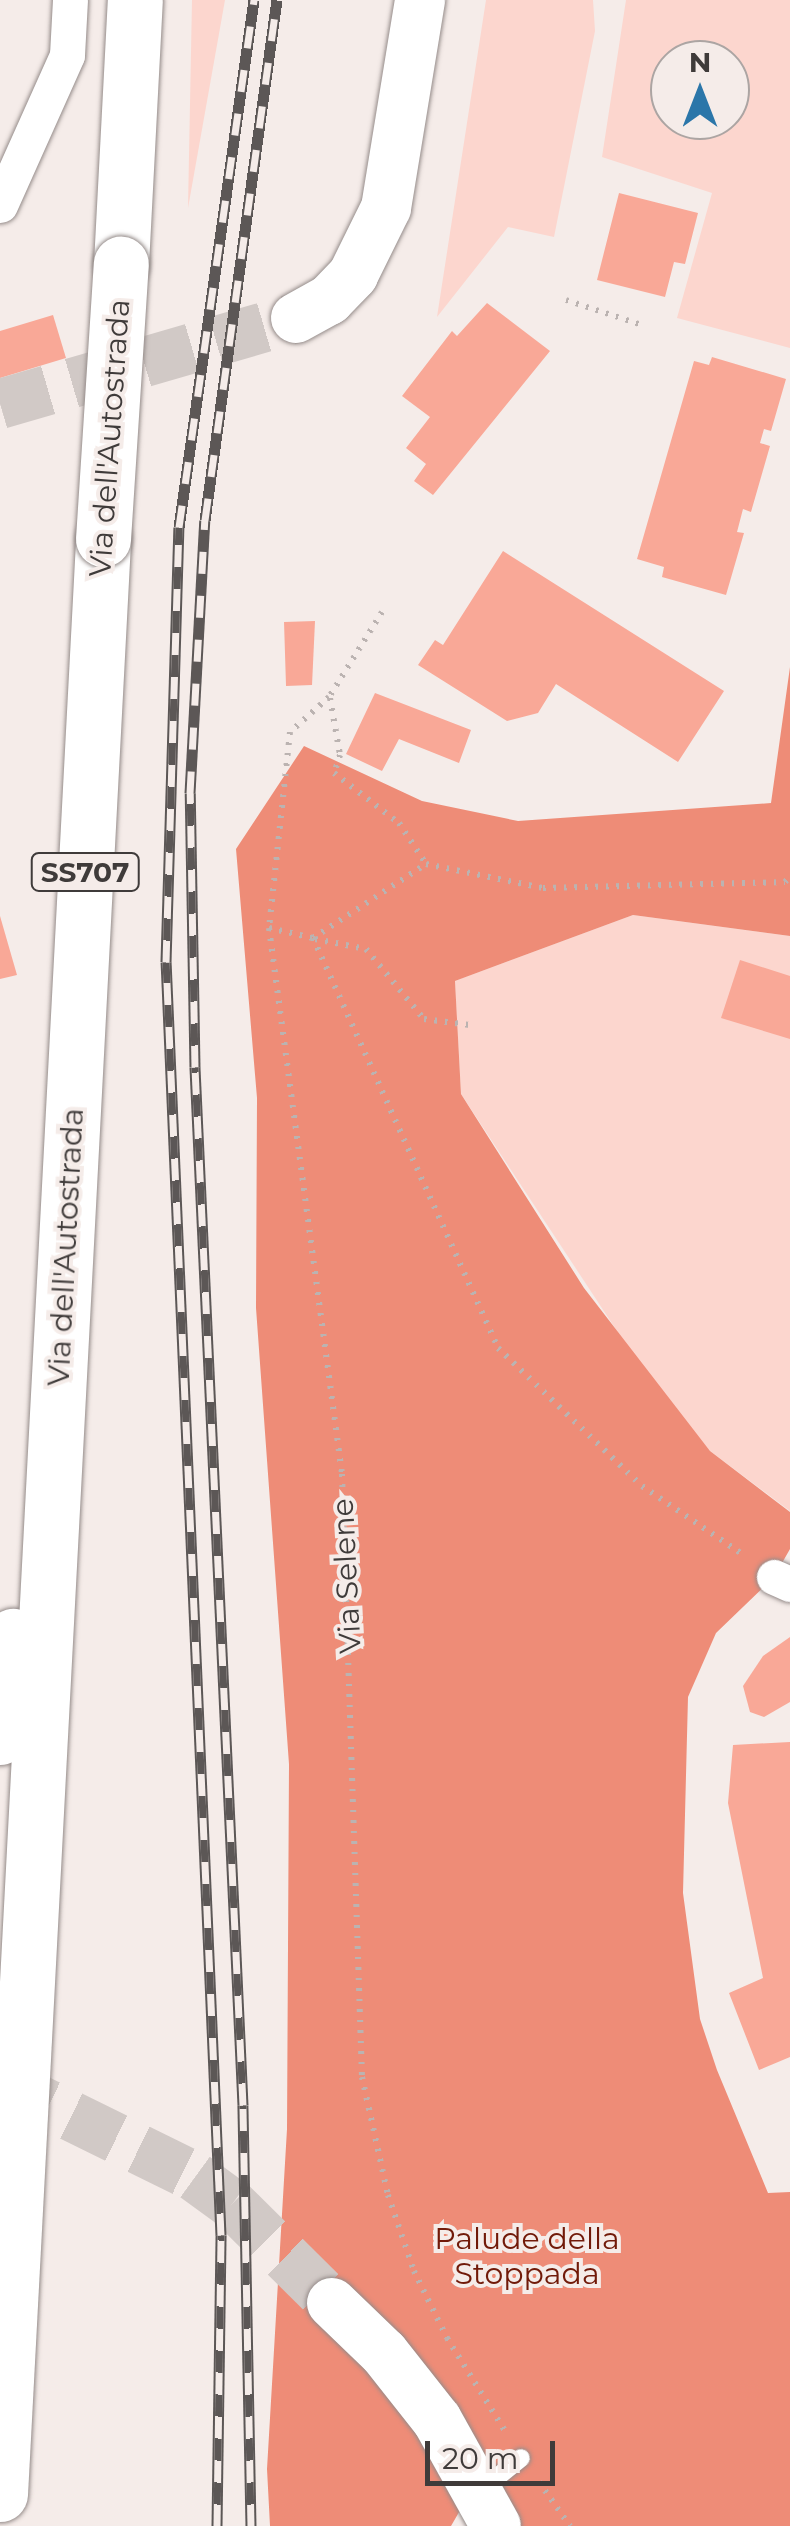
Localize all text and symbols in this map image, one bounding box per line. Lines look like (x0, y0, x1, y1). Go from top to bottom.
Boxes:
north arrow (650, 40, 750, 140)
text: N (689, 45, 711, 79)
street label: Via dell'Autostrada (82, 298, 138, 578)
road number: SS707 (30, 849, 140, 895)
street label: Via dell'Autostrada (41, 1107, 91, 1387)
street label: Via Selene (325, 1498, 369, 1654)
park label: Palude della Stoppada (434, 2221, 620, 2292)
scale bar (430, 2421, 560, 2483)
text: 20 m (442, 2440, 519, 2477)

